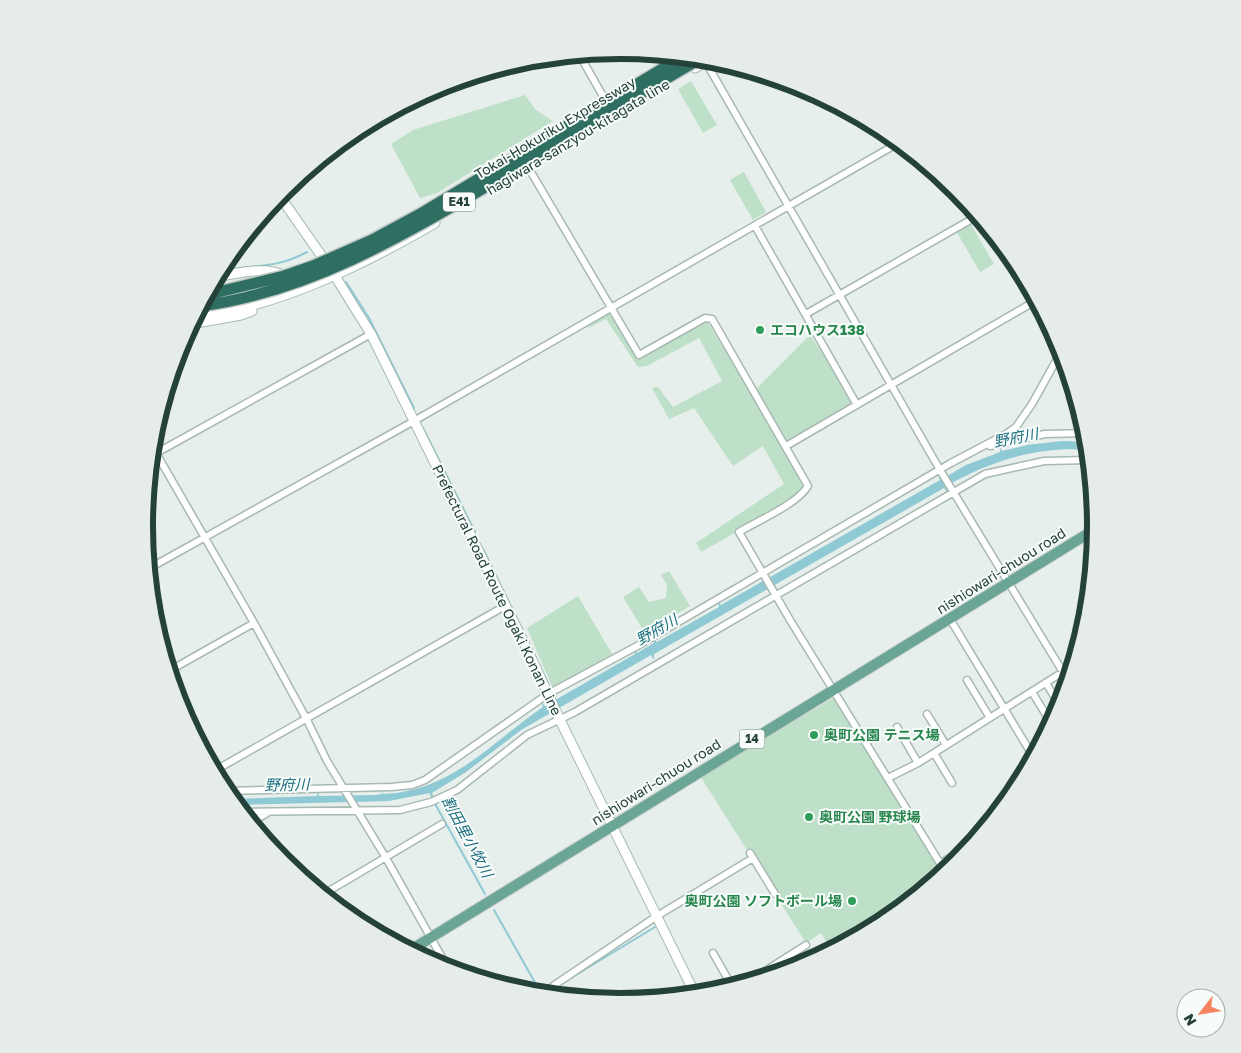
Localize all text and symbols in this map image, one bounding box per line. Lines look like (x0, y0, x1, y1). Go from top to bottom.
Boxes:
street label: Tokai-Hokuriku Expressway (471, 73, 638, 182)
street label: hagiwara-sanzyou-kitagata line (483, 75, 673, 198)
road number: E41 (443, 192, 475, 212)
place label: エコハウス138 (770, 321, 865, 338)
marker: エコハウス138 (754, 324, 766, 336)
water label: 野府川 (992, 424, 1042, 450)
street label: Prefectural Road Route Ogaki Konan Line (429, 462, 566, 718)
street label: nishiowari-chuou road (933, 524, 1069, 617)
water label: 野府川 (633, 609, 682, 648)
place label: 奥町公園 テニス場 (824, 726, 940, 743)
marker: 奥町公園 テニス場 (808, 729, 820, 741)
road number: 14 (740, 730, 764, 749)
street label: nishiowari-chuou road (588, 735, 724, 828)
water label: 野府川 (264, 775, 312, 793)
water label: 割田里小牧川 (439, 793, 498, 882)
place label: 奥町公園 野球場 (819, 808, 921, 825)
marker: 奥町公園 野球場 (803, 811, 815, 823)
place label: 奥町公園 ソフトボール場 (685, 892, 842, 909)
marker: 奥町公園 ソフトボール場 (846, 895, 858, 907)
north arrow (1176, 988, 1226, 1038)
text: N (1179, 1011, 1199, 1029)

